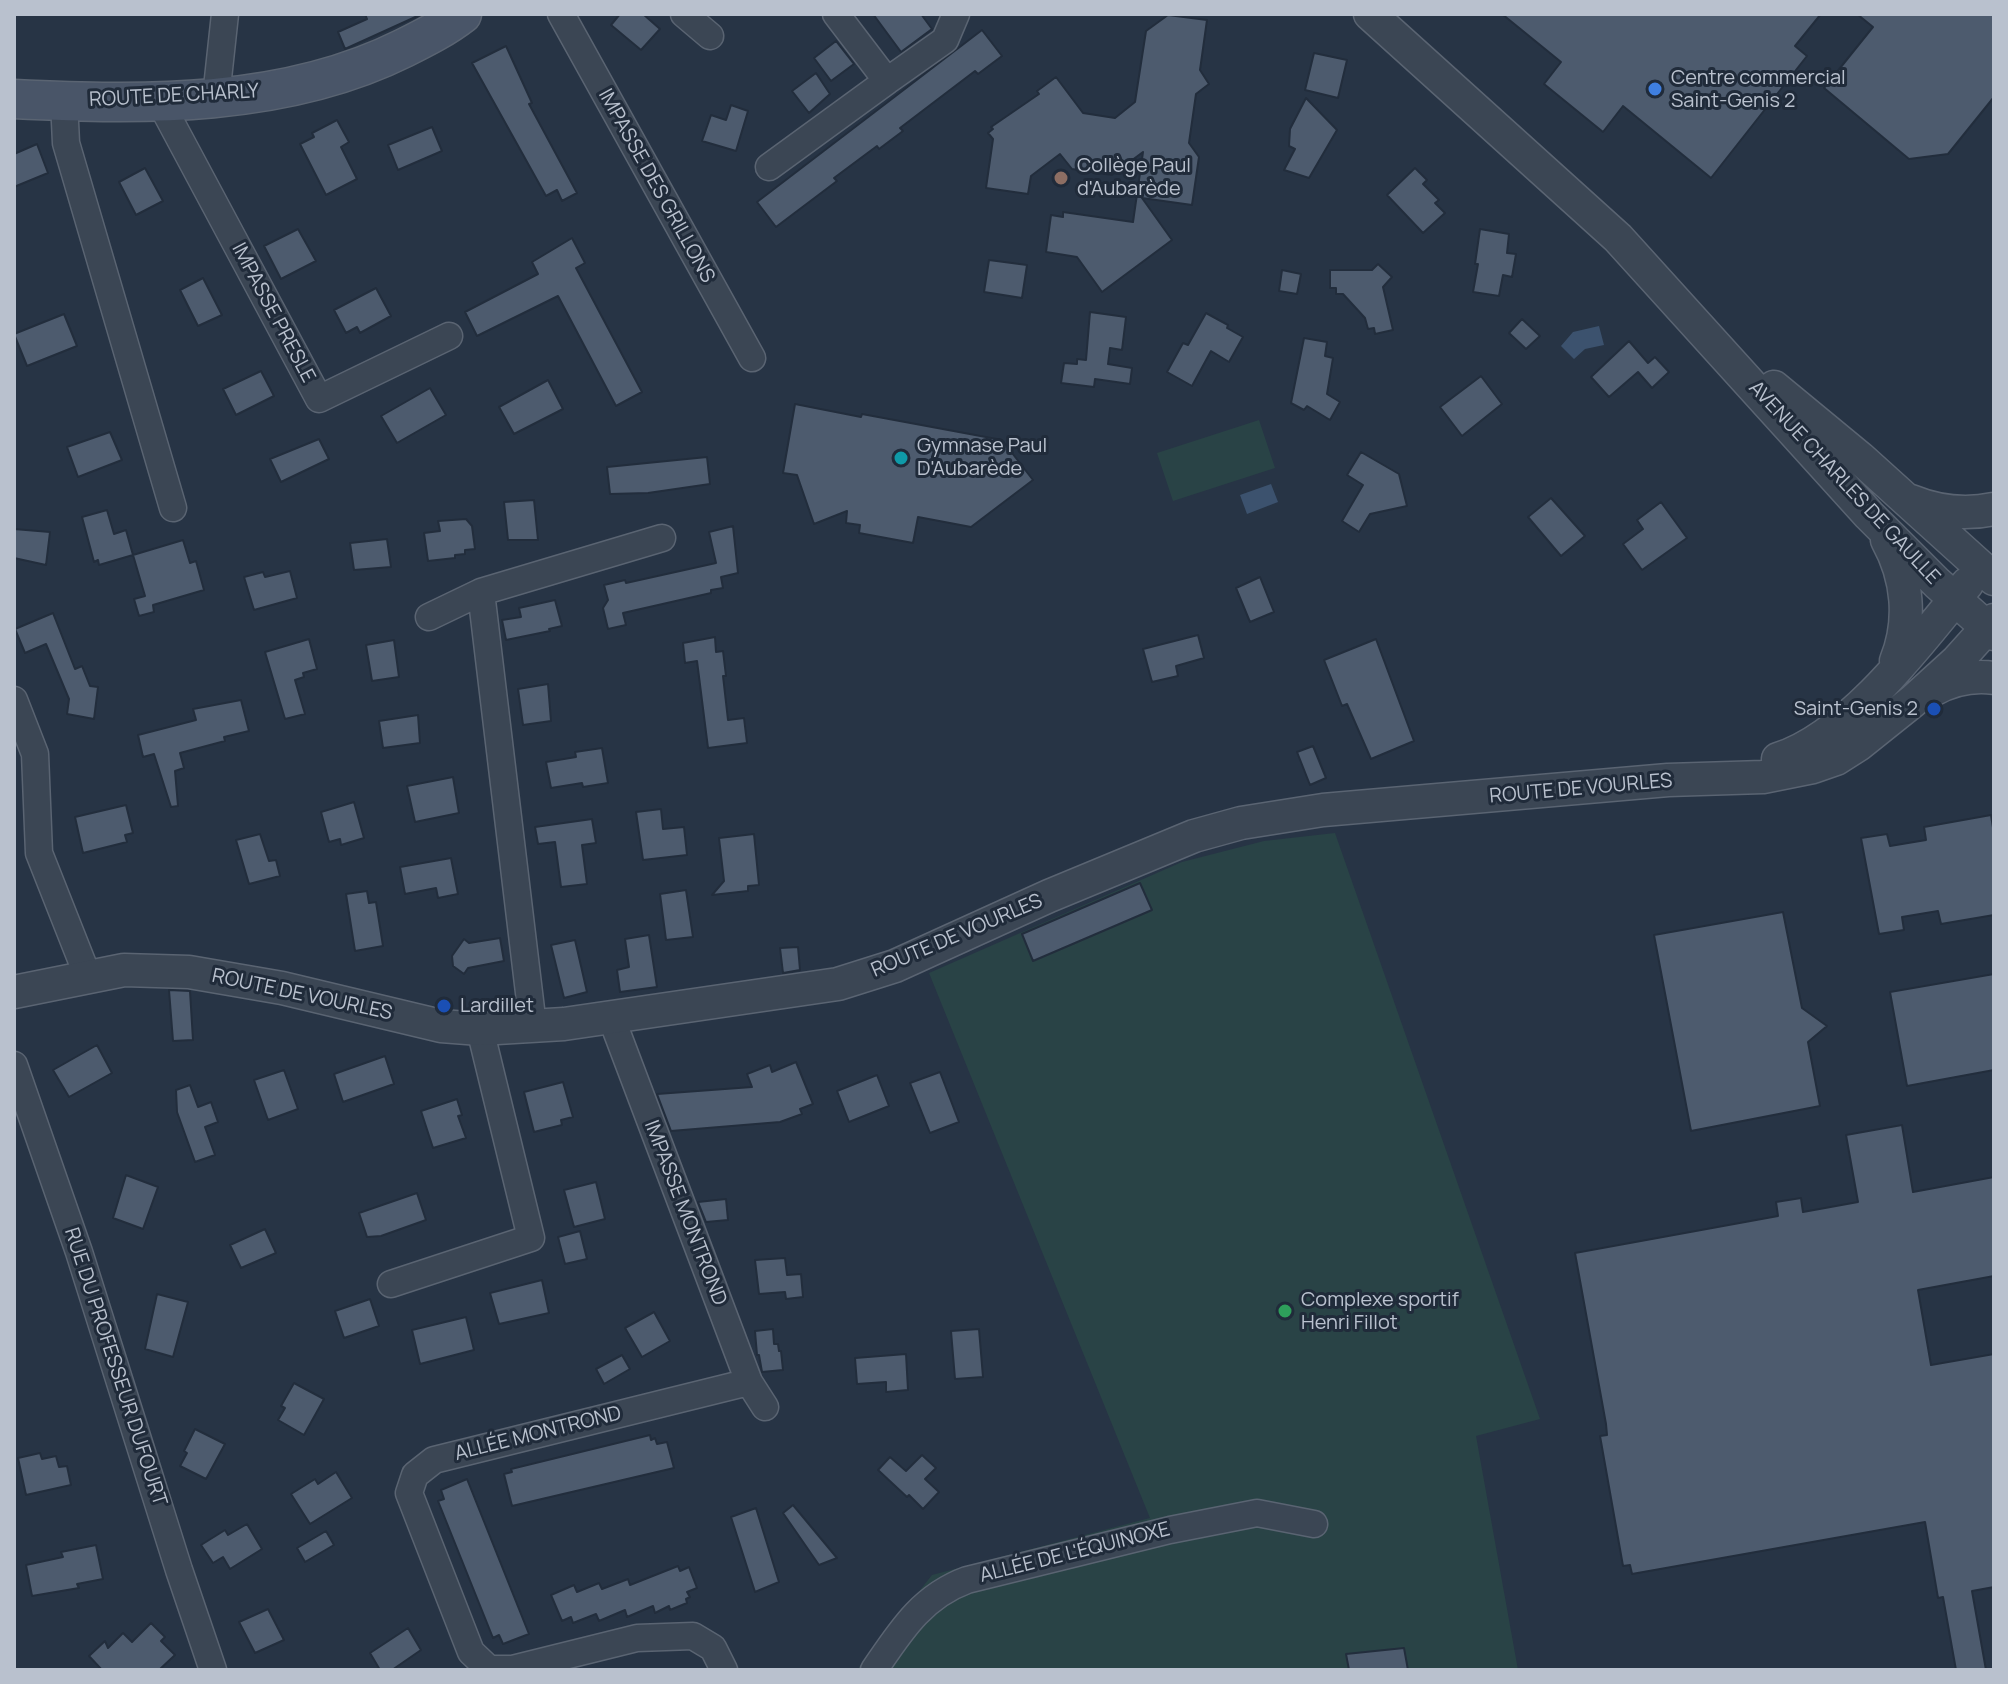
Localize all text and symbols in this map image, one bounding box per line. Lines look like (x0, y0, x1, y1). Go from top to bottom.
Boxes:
place label: Centre commercial Saint-Genis 2 (1671, 66, 1846, 113)
street label: ROUTE DE CHARLY (89, 80, 259, 112)
marker: Centre commercial Saint-Genis 2 (1646, 80, 1664, 98)
street label: IMPASSE DES GRILLONS (593, 85, 719, 287)
place label: Collège Paul d'Aubarède (1077, 154, 1191, 201)
marker: Collège Paul d'Aubarède (1052, 169, 1070, 187)
street label: IMPASSE PRESLE (226, 239, 320, 387)
street label: AVENUE CHARLES DE GAULLE (1743, 376, 1945, 590)
place label: Gymnase Paul D'Aubarède (917, 434, 1047, 481)
marker: Gymnase Paul D'Aubarède (892, 449, 910, 467)
place label: Saint-Genis 2 (1794, 697, 1918, 721)
marker: Saint-Genis 2 (1925, 700, 1943, 718)
street label: ROUTE DE VOURLES (1489, 769, 1673, 809)
street label: ROUTE DE VOURLES (868, 889, 1046, 983)
street label: ROUTE DE VOURLES (210, 964, 394, 1026)
place label: Lardillet (460, 994, 534, 1018)
marker: Lardillet (435, 997, 453, 1015)
street label: IMPASSE MONTROND (639, 1117, 731, 1309)
street label: RUE DU PROFESSEUR DUFOURT (59, 1225, 171, 1509)
place label: Complexe sportif Henri Fillot (1301, 1288, 1459, 1335)
marker: Complexe sportif Henri Fillot (1276, 1302, 1294, 1320)
street label: ALLÉE MONTROND (452, 1402, 624, 1466)
street label: ALLÉE DE L'ÉQUINOXE (977, 1518, 1173, 1588)

